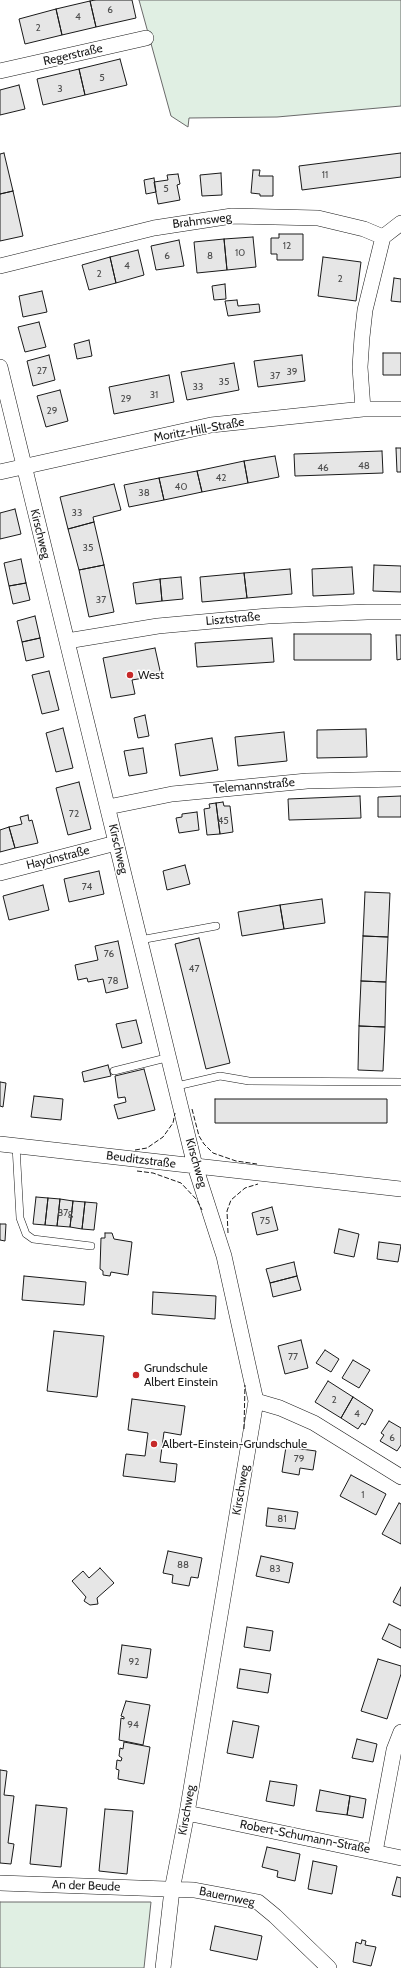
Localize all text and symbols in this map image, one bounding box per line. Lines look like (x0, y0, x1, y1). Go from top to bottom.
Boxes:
house number: 6 (107, 4, 113, 16)
house number: 4 (75, 11, 81, 23)
house number: 2 (35, 22, 41, 34)
street label: Regerstraße (42, 41, 104, 69)
house number: 5 (99, 72, 105, 84)
house number: 3 (57, 83, 63, 95)
house number: 11 (322, 169, 328, 181)
house number: 5 (163, 183, 169, 195)
street label: Brahmsweg (172, 210, 232, 232)
house number: 12 (283, 240, 291, 252)
house number: 10 (235, 247, 245, 259)
house number: 6 (164, 250, 170, 262)
house number: 8 (207, 250, 213, 262)
house number: 4 (124, 260, 130, 272)
house number: 2 (96, 268, 102, 280)
house number: 2 (337, 273, 343, 285)
house number: 27 (37, 365, 47, 377)
house number: 39 (286, 366, 298, 378)
house number: 37 (270, 370, 280, 382)
house number: 35 (219, 376, 229, 388)
house number: 33 (193, 381, 203, 393)
house number: 31 (150, 389, 158, 401)
house number: 29 (121, 393, 131, 405)
house number: 29 (47, 405, 57, 417)
street label: Moritz-Hill-Straße (152, 415, 246, 445)
house number: 48 (358, 460, 370, 472)
house number: 46 (317, 462, 329, 474)
house number: 42 (215, 472, 227, 484)
house number: 40 (175, 481, 187, 493)
house number: 38 (138, 487, 150, 499)
house number: 33 (72, 507, 82, 519)
street label: Kirschweg (27, 508, 53, 560)
house number: 35 (83, 542, 93, 554)
house number: 37 (96, 594, 106, 606)
street label: Lisztstraße (205, 609, 261, 629)
place label: West (138, 668, 164, 682)
marker: West (125, 670, 135, 680)
street label: Telemannstraße (213, 775, 295, 797)
house number: 72 (69, 808, 79, 820)
house number: 45 (217, 815, 229, 827)
street label: Kirschweg (105, 823, 131, 875)
street label: Haydnstraße (25, 843, 91, 873)
house number: 74 (82, 881, 92, 893)
house number: 76 (104, 948, 114, 960)
house number: 47 (189, 963, 199, 975)
house number: 78 (107, 975, 119, 987)
street label: Kirschweg (182, 1137, 210, 1189)
street label: Beuditzstraße (105, 1149, 177, 1171)
house number: 87g (57, 1207, 73, 1219)
house number: 75 (260, 1215, 270, 1227)
house number: 77 (288, 1351, 298, 1363)
place label: Grundschule Albert Einstein (144, 1361, 218, 1389)
marker: Grundschule Albert Einstein (131, 1370, 141, 1380)
house number: 2 (331, 1394, 337, 1406)
house number: 4 (354, 1408, 360, 1420)
house number: 6 (389, 1432, 395, 1444)
place label: Albert-Einstein-Grundschule (162, 1437, 307, 1451)
marker: Albert-Einstein-Grundschule (149, 1439, 159, 1449)
house number: 79 (294, 1453, 304, 1465)
street label: Kirschweg (229, 1464, 253, 1516)
house number: 1 (361, 1489, 365, 1501)
house number: 81 (277, 1513, 287, 1525)
house number: 88 (177, 1559, 189, 1571)
house number: 83 (269, 1563, 281, 1575)
house number: 92 (129, 1656, 139, 1668)
house number: 94 (127, 1719, 139, 1731)
street label: Kirschweg (175, 1784, 199, 1836)
street label: Robert-Schumann-Straße (239, 1817, 371, 1857)
street label: An der Beude (52, 1878, 120, 1894)
street label: Bauernweg (198, 1884, 256, 1910)

